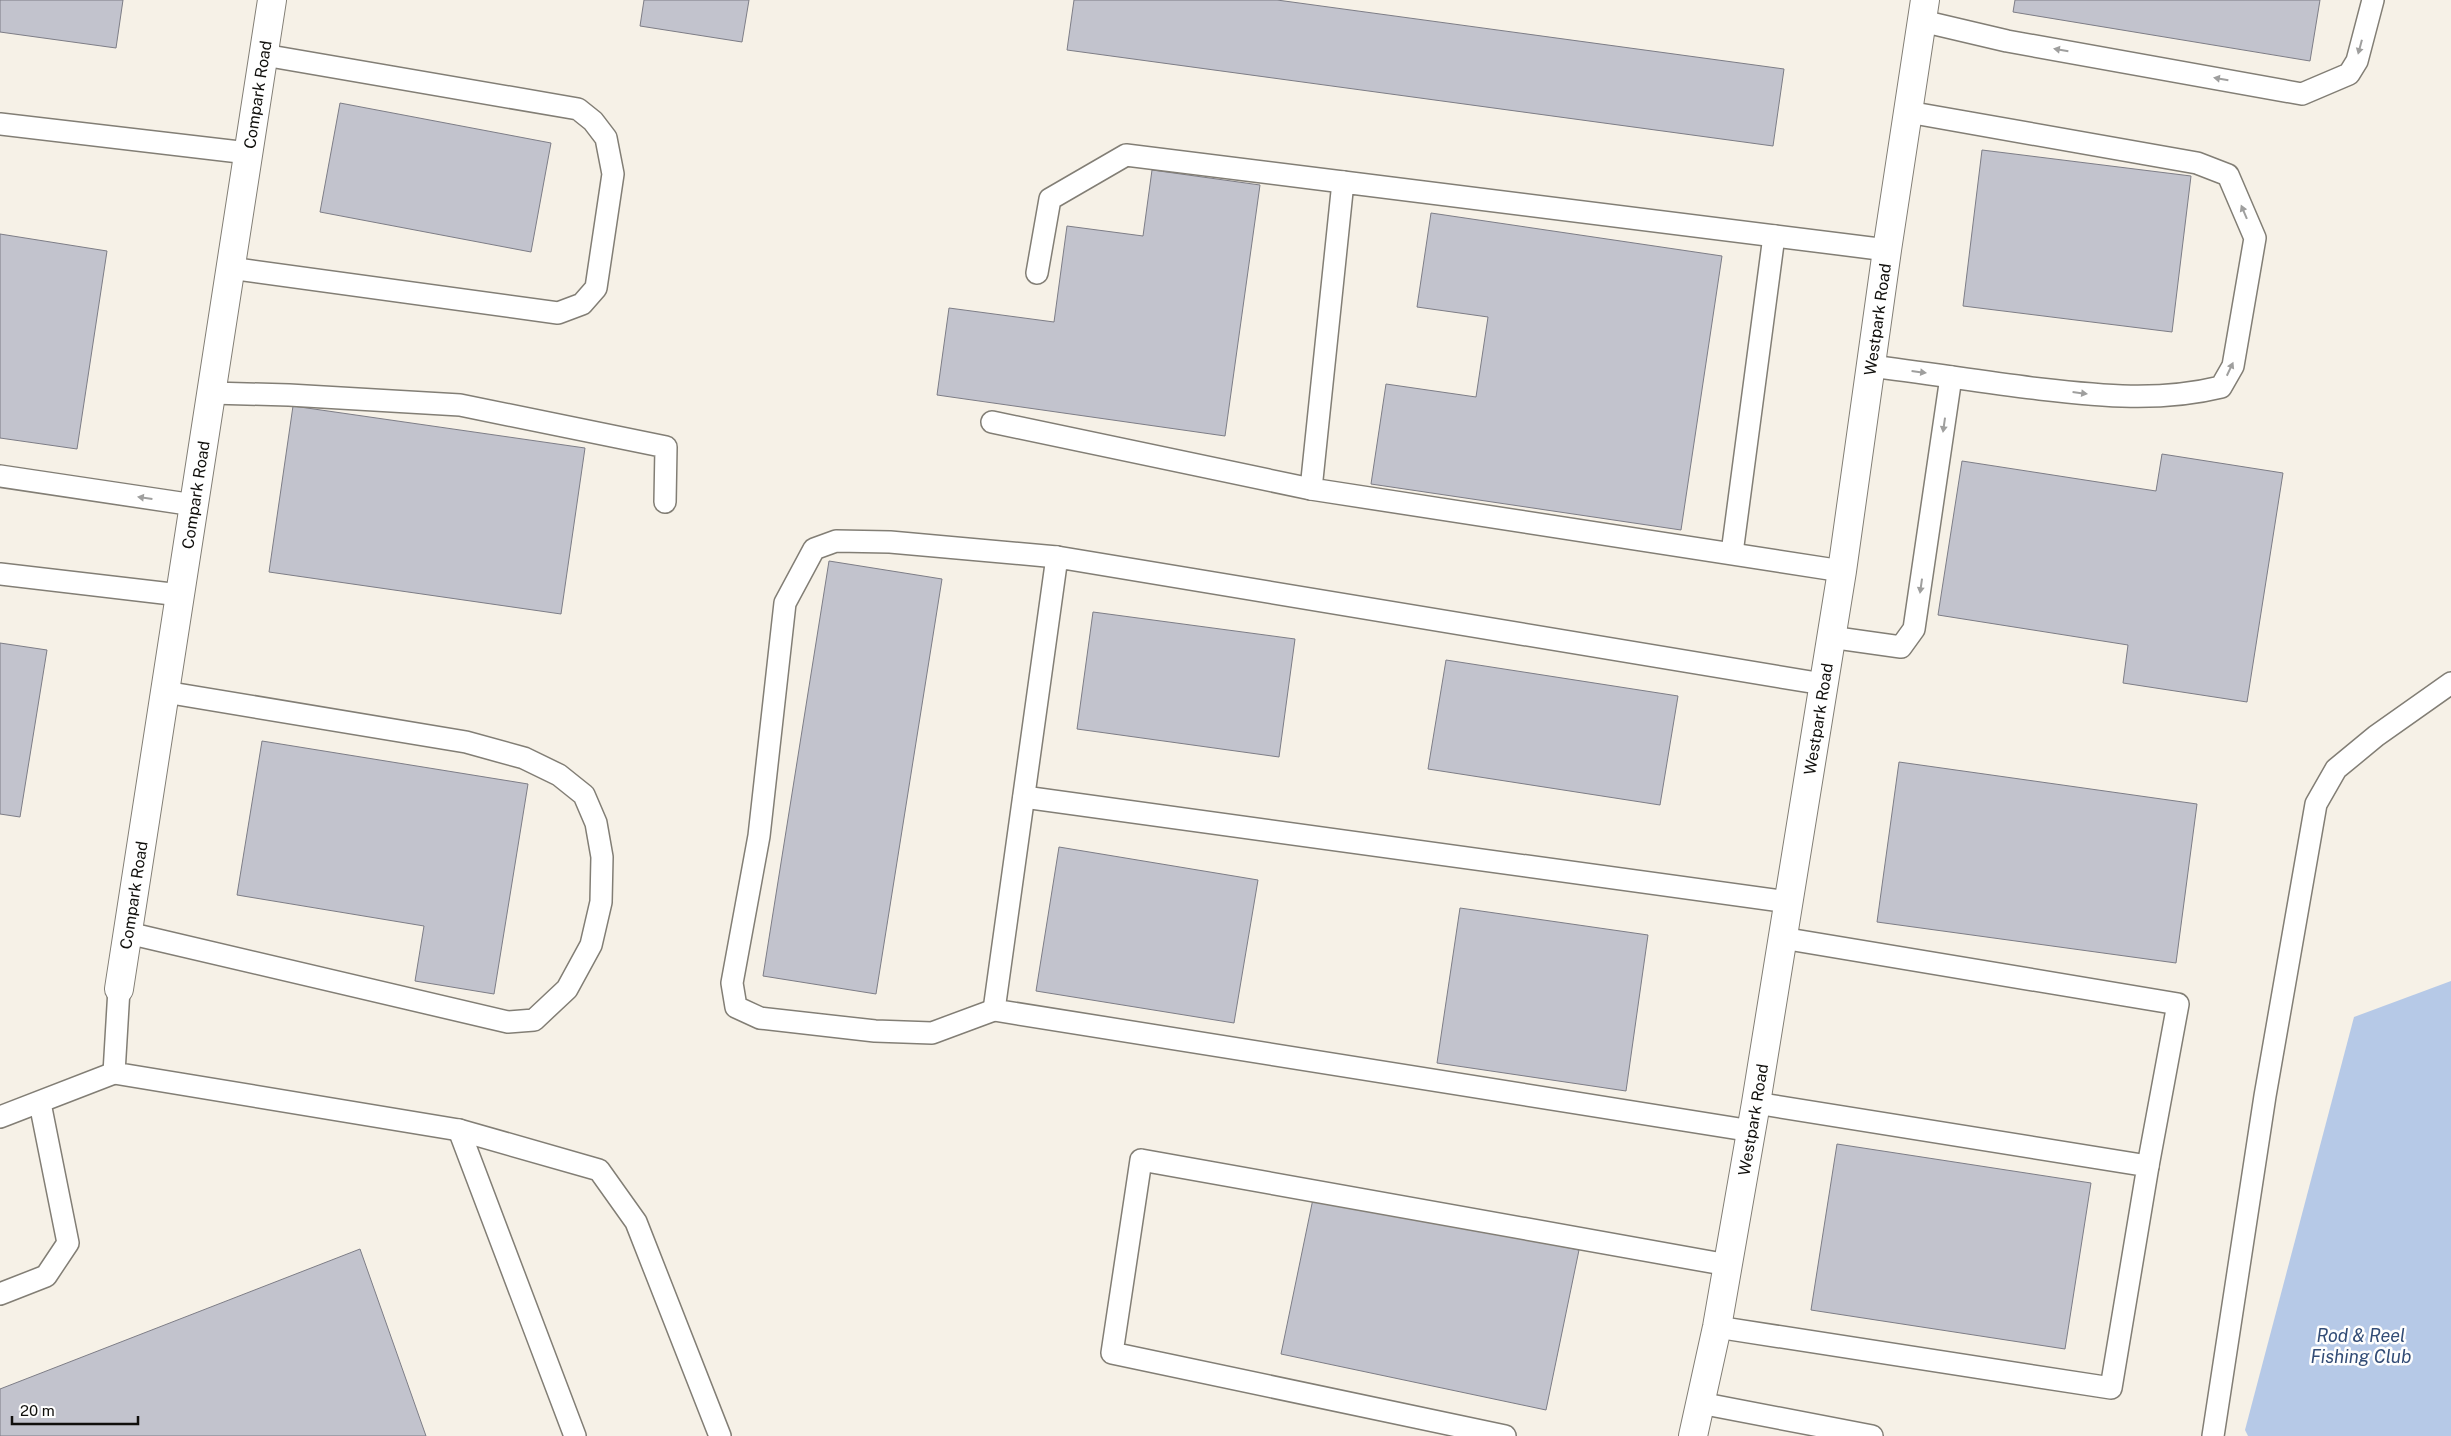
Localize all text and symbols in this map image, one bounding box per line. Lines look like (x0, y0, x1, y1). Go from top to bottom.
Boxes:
street label: Compark Road (240, 39, 275, 150)
one-way arrow (2356, 40, 2364, 55)
one-way arrow (2053, 46, 2069, 54)
one-way arrow (2213, 75, 2229, 83)
one-way arrow (2239, 205, 2247, 219)
street label: Westpark Road (1860, 262, 1895, 377)
one-way arrow (2227, 362, 2235, 376)
one-way arrow (1911, 368, 1927, 376)
one-way arrow (2072, 389, 2088, 397)
one-way arrow (1940, 417, 1948, 433)
street label: Compark Road (178, 439, 213, 550)
one-way arrow (137, 493, 153, 501)
one-way arrow (1916, 578, 1924, 594)
street label: Westpark Road (1800, 662, 1836, 776)
street label: Compark Road (116, 840, 151, 951)
street label: Westpark Road (1734, 1062, 1772, 1177)
water label: Rod & Reel Fishing Club (2310, 1325, 2412, 1367)
scale bar (12, 1394, 139, 1426)
text: 20 m (20, 1402, 55, 1419)

